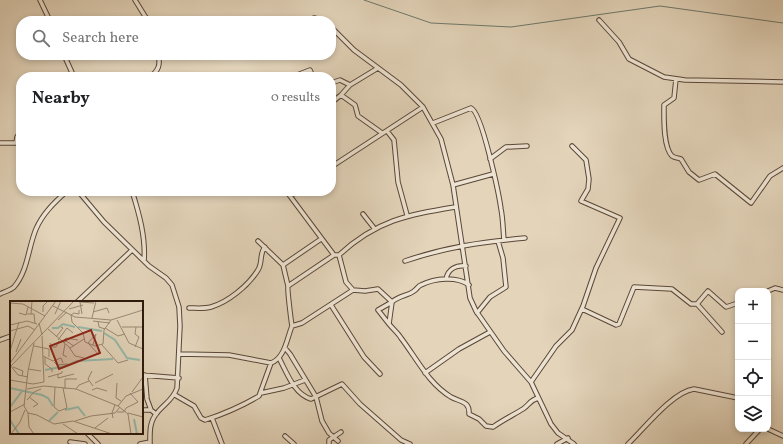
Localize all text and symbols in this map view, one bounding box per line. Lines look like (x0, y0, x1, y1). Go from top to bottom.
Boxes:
search box (16, 16, 336, 60)
icon: search (30, 27, 52, 49)
text: Search here (62, 28, 139, 49)
text: Nearby (32, 87, 90, 110)
text: 0 results (271, 89, 320, 107)
map controls (735, 288, 771, 432)
button: + (735, 288, 771, 324)
inset map (10, 301, 143, 434)
button: − (735, 324, 771, 360)
button: locate (735, 360, 771, 396)
button: layers (735, 396, 771, 432)

